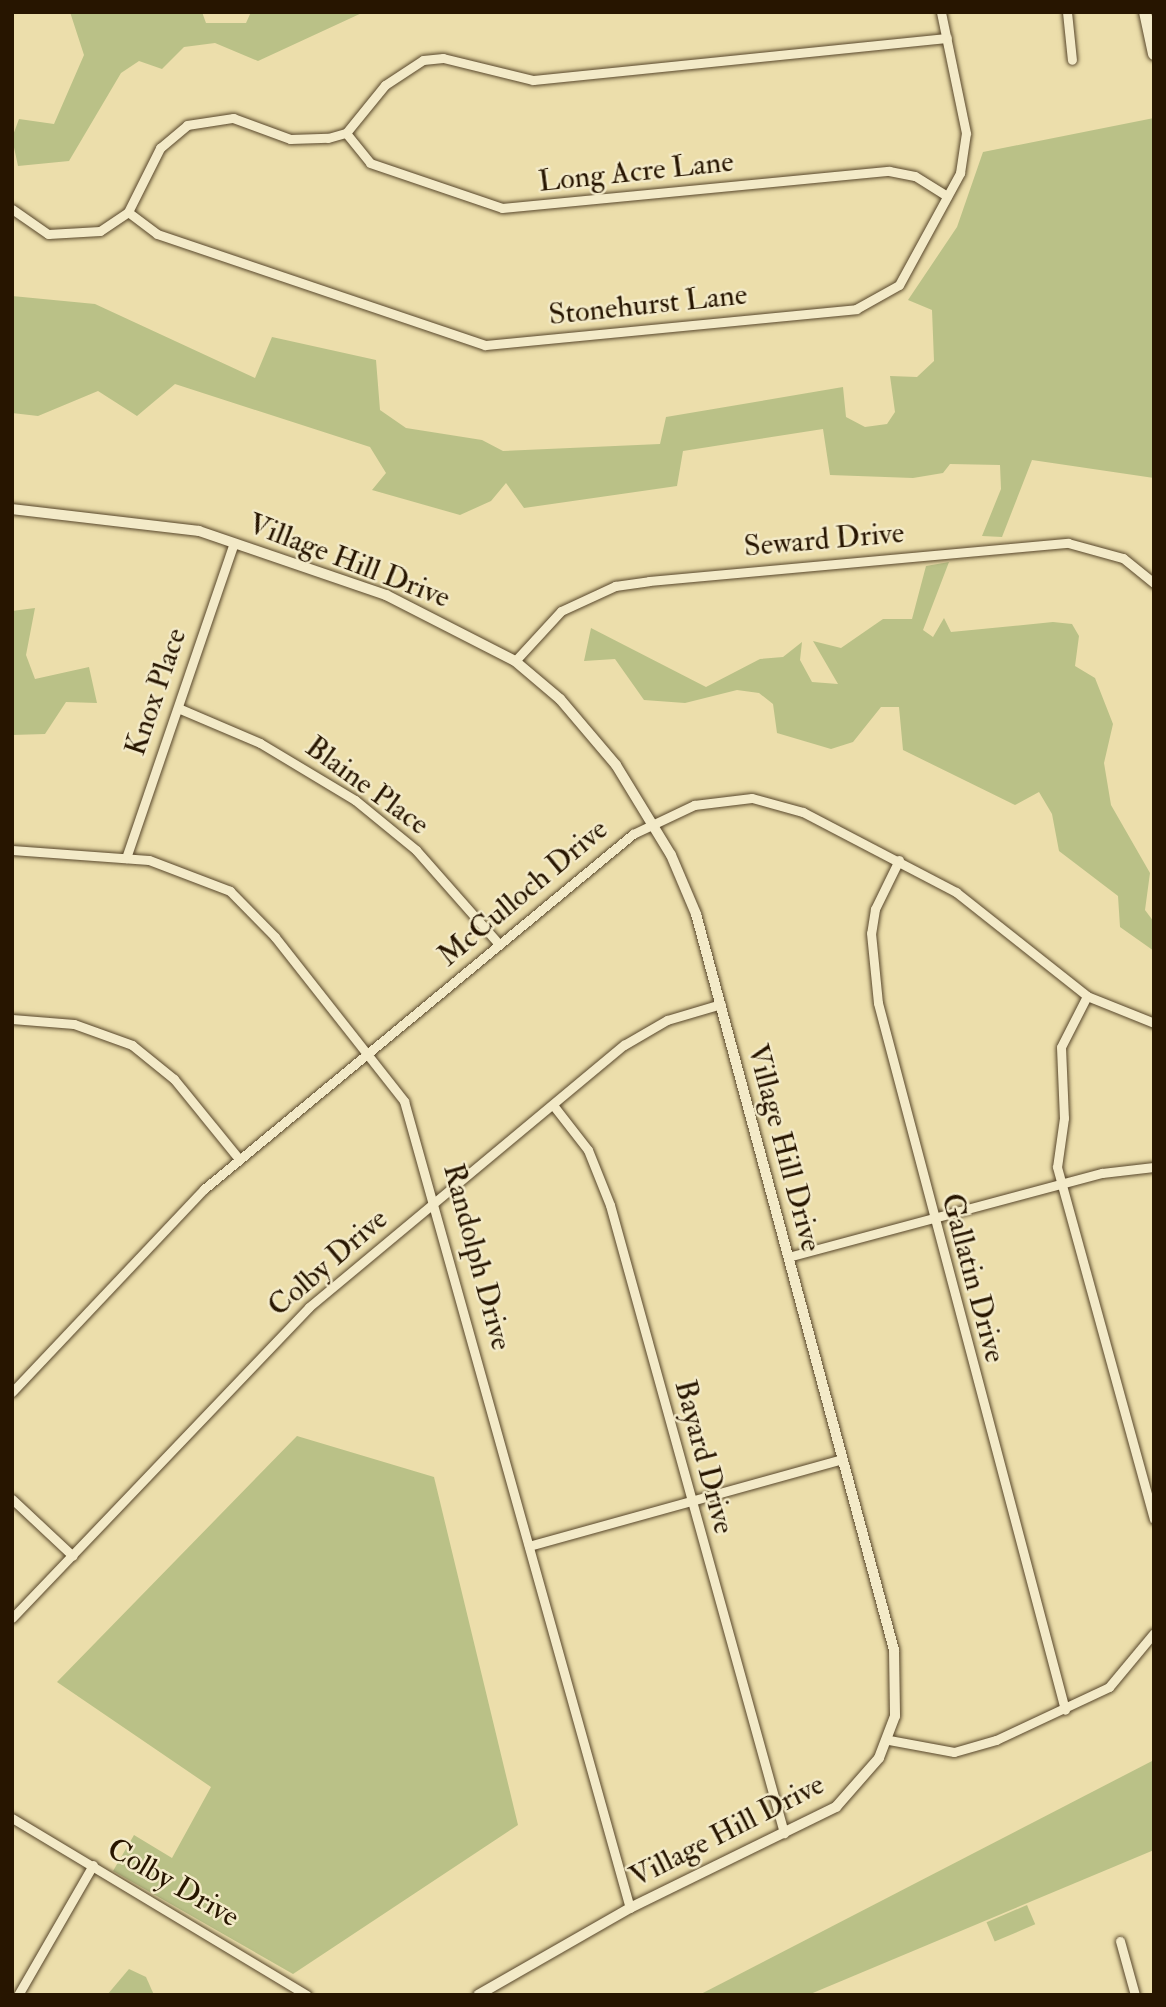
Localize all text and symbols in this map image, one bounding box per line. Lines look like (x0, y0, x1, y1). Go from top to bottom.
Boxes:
street label: Long Acre Lane (537, 144, 735, 200)
street label: Stonehurst Lane (547, 277, 749, 333)
street label: Village Hill Drive (243, 506, 455, 616)
street label: Seward Drive (742, 515, 906, 565)
street label: Knox Place (117, 624, 195, 760)
street label: Blaine Place (298, 729, 436, 843)
street label: McCulloch Drive (431, 812, 615, 974)
street label: Village Hill Drive (739, 1040, 829, 1256)
street label: Randolph Drive (435, 1160, 519, 1354)
street label: Gallatin Drive (933, 1190, 1013, 1366)
street label: Colby Drive (261, 1201, 395, 1325)
street label: Bayard Drive (666, 1376, 742, 1538)
street label: Village Hill Drive (624, 1767, 830, 1895)
street label: Colby Drive (101, 1831, 245, 1935)

